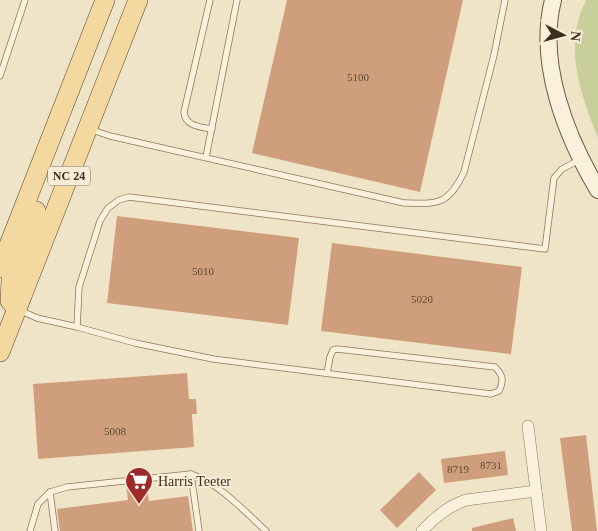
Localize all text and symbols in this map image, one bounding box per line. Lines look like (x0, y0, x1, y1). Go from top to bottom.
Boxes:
north arrow (538, 10, 588, 60)
text: N (567, 30, 583, 42)
house number: 5100 (347, 71, 370, 83)
road number: NC 24 (48, 167, 90, 186)
house number: 5010 (192, 265, 215, 277)
house number: 5020 (411, 293, 434, 305)
house number: 5008 (104, 425, 127, 437)
house number: 8731 (480, 459, 502, 471)
house number: 8719 (447, 463, 470, 475)
supermarket icon: Harris Teeter (124, 466, 154, 505)
place label: Harris Teeter (158, 474, 231, 489)

